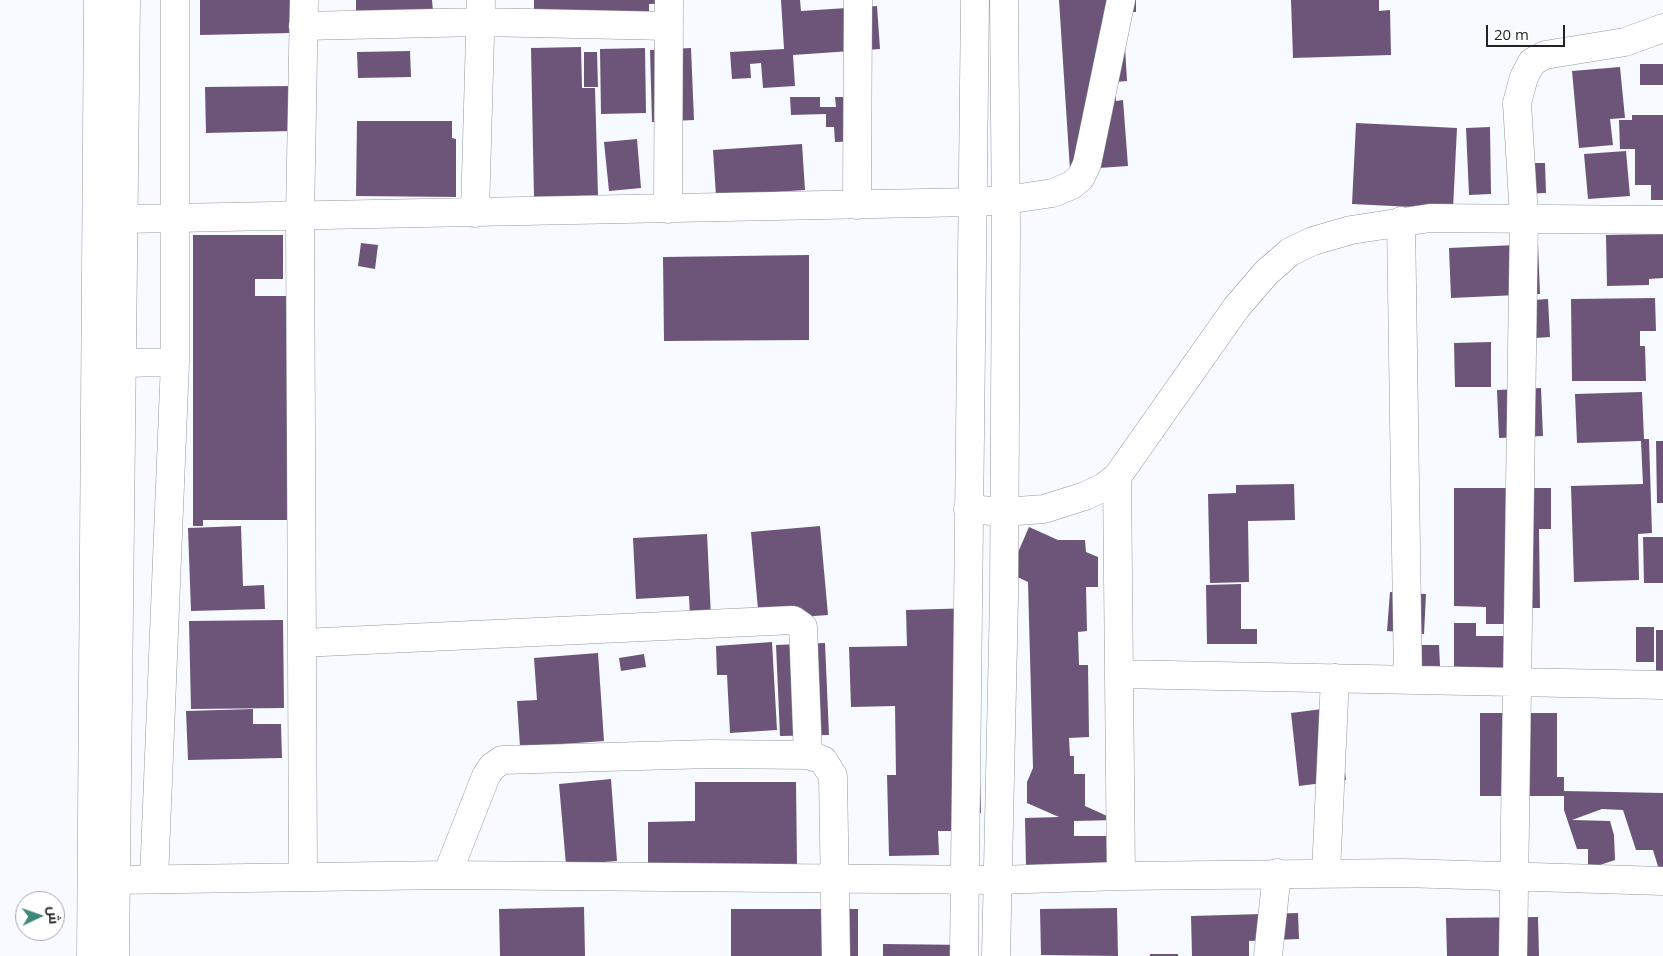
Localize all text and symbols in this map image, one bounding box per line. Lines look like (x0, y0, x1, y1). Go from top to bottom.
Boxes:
scale bar (1488, 15, 1567, 47)
text: 20 m (1494, 24, 1529, 44)
north arrow (15, 891, 65, 941)
text: ش (45, 906, 64, 925)

